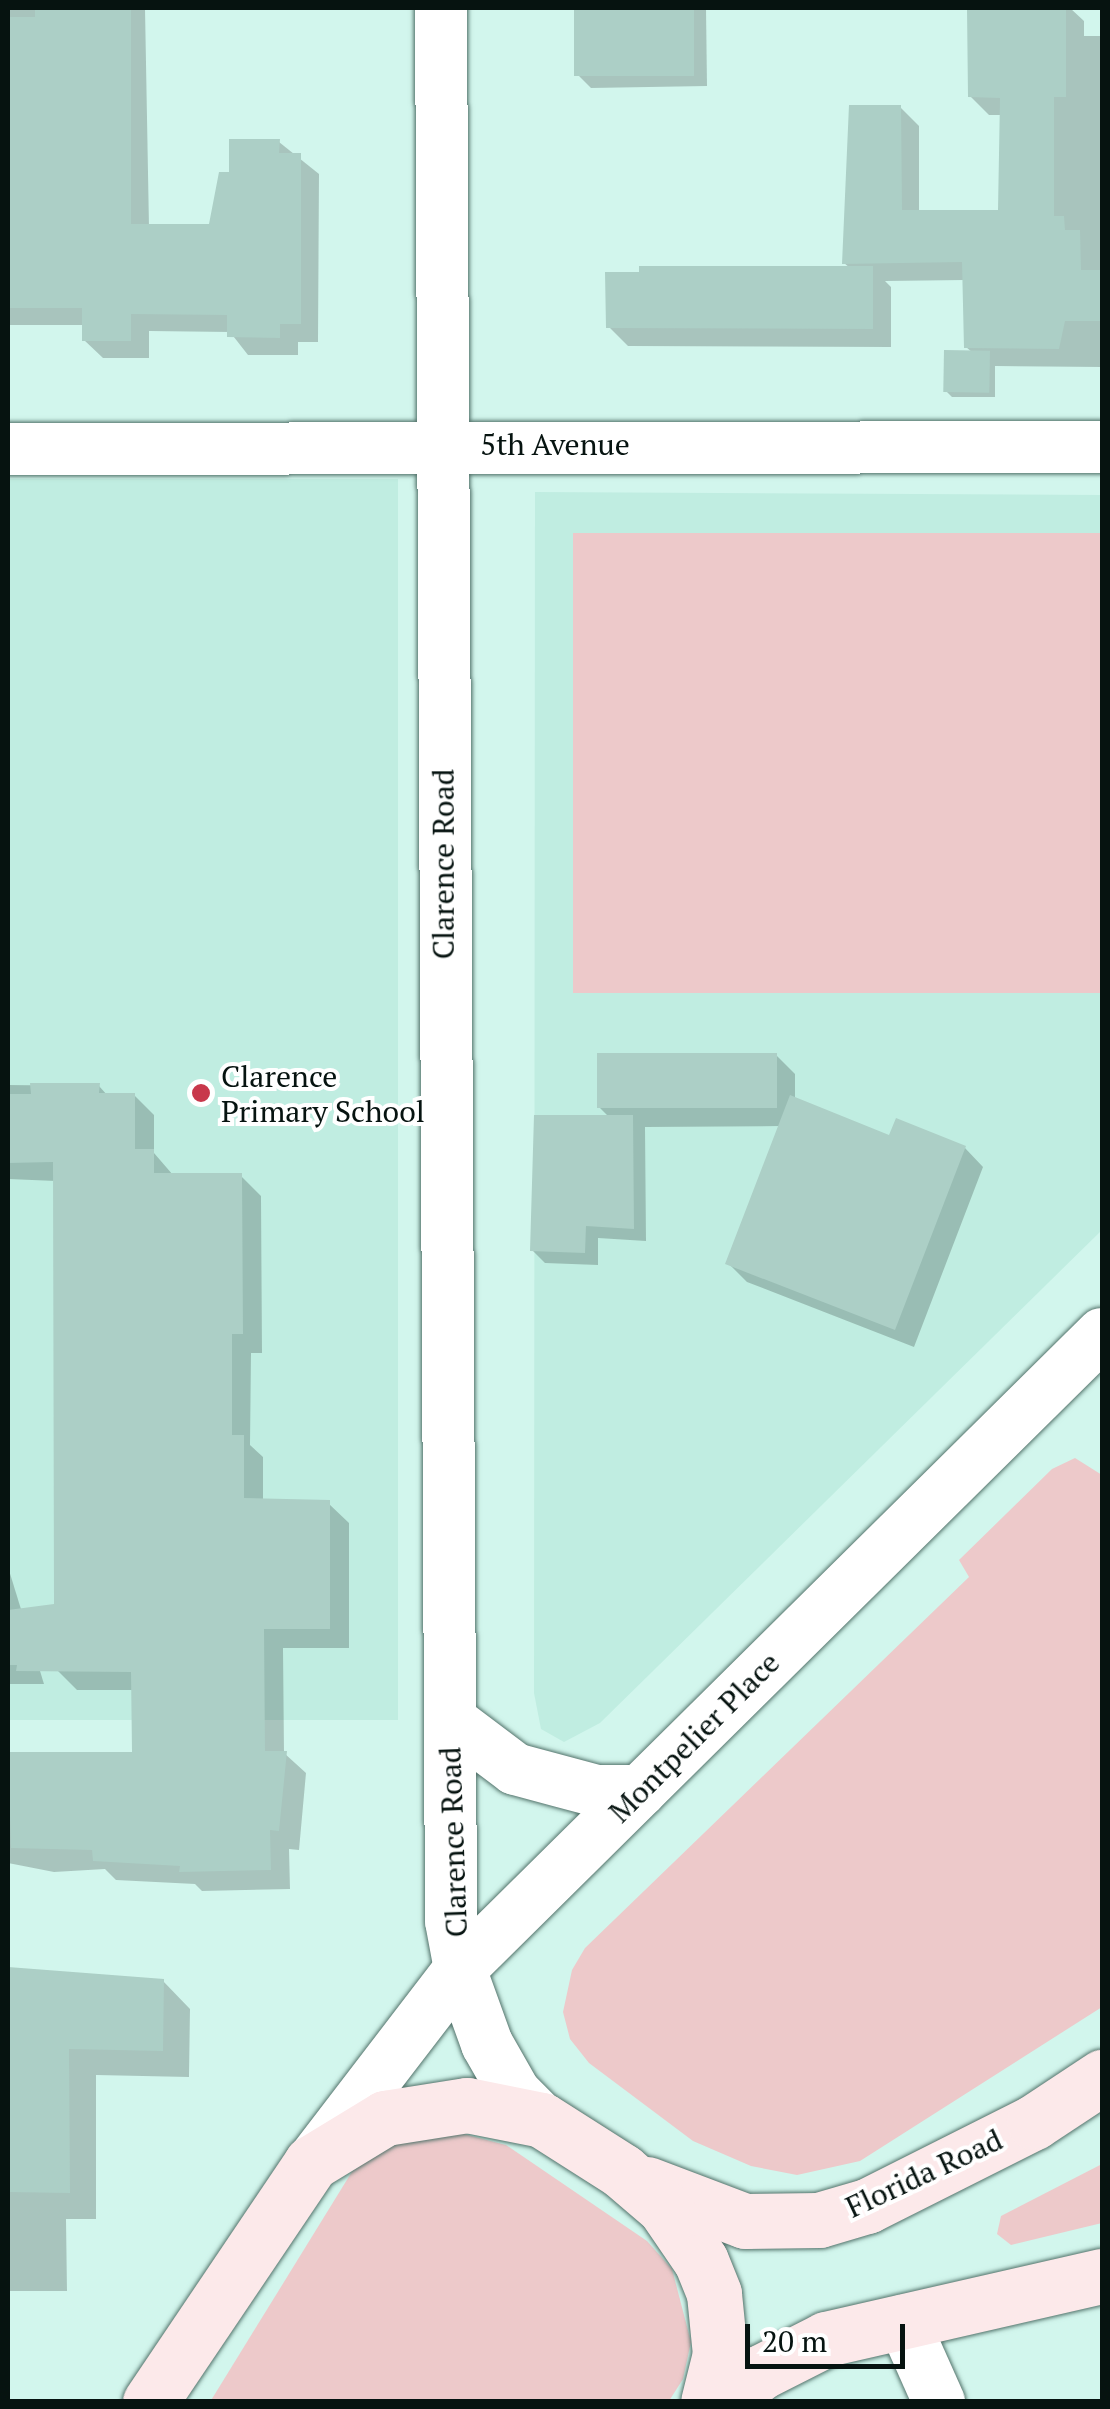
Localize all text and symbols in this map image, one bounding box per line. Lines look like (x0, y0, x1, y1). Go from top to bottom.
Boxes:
street label: 5th Avenue (480, 426, 630, 462)
street label: Clarence Road (425, 769, 461, 959)
place label: Clarence Primary School (221, 1058, 425, 1128)
marker: Clarence Primary School (190, 1082, 212, 1104)
street label: Montpelier Place (601, 1644, 787, 1830)
street label: Clarence Road (432, 1746, 474, 1938)
street label: Florida Road (840, 2121, 1008, 2225)
scale bar (750, 2304, 910, 2366)
text: 20 m (762, 2321, 827, 2361)

